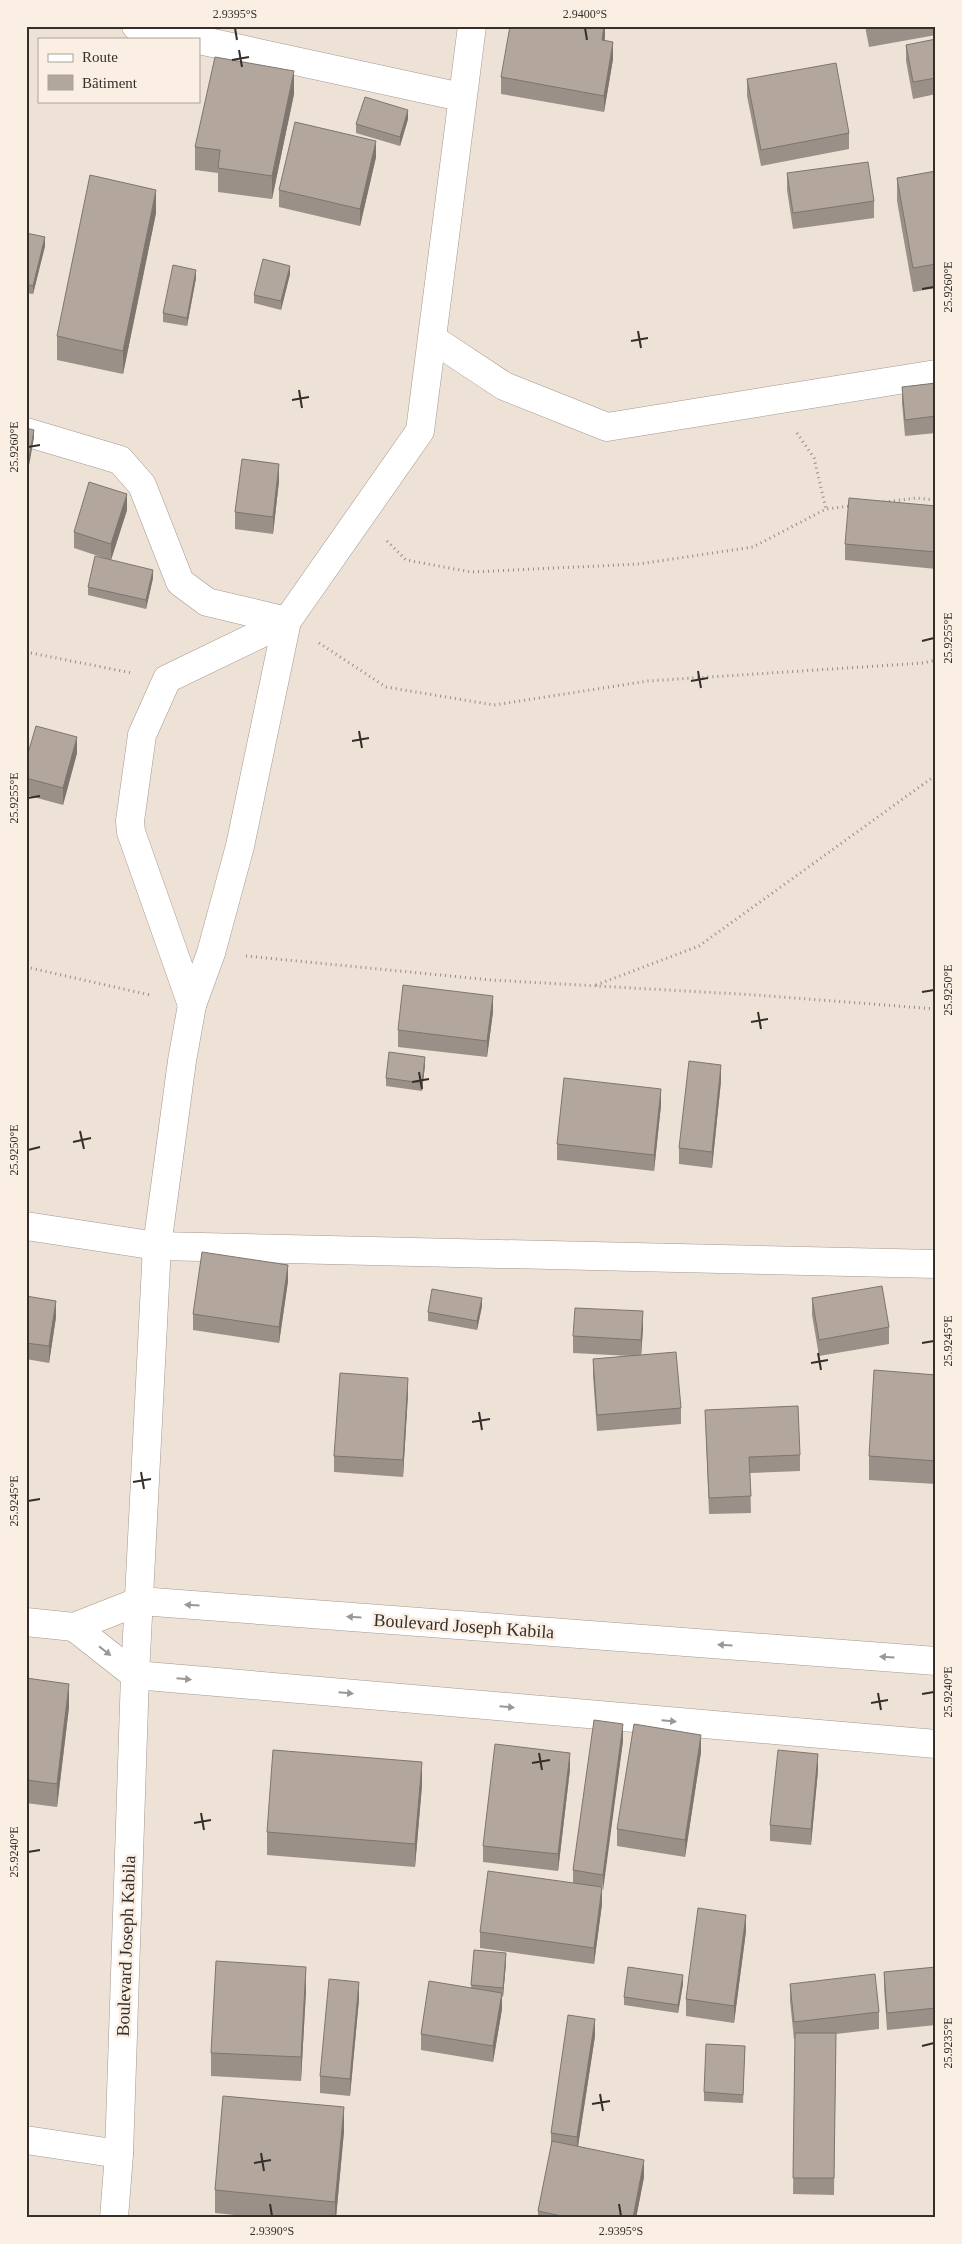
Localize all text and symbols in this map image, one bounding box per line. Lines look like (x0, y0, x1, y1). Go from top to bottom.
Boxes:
text: 2.9395°S (213, 7, 257, 21)
text: 2.9400°S (563, 7, 607, 21)
legend (38, 38, 200, 102)
text: Route (82, 49, 118, 65)
text: Bâtiment (82, 75, 138, 91)
text: 25.9260°E (941, 261, 955, 313)
text: 25.9260°E (7, 421, 21, 473)
text: 25.9255°E (941, 612, 955, 664)
text: 25.9255°E (7, 772, 21, 824)
text: 25.9250°E (941, 964, 955, 1016)
text: 25.9250°E (7, 1124, 21, 1176)
text: 25.9245°E (941, 1315, 955, 1367)
text: 25.9245°E (7, 1475, 21, 1527)
one-way arrow (183, 1601, 199, 1609)
street label: Boulevard Joseph Kabila (373, 1610, 555, 1642)
one-way arrow (345, 1613, 361, 1621)
one-way arrow (717, 1641, 733, 1649)
one-way arrow (98, 1646, 111, 1657)
one-way arrow (879, 1653, 895, 1661)
text: 25.9240°E (941, 1666, 955, 1718)
one-way arrow (176, 1675, 192, 1683)
one-way arrow (338, 1689, 354, 1697)
one-way arrow (500, 1703, 516, 1711)
one-way arrow (662, 1717, 678, 1725)
text: 25.9240°E (7, 1826, 21, 1878)
street label: Boulevard Joseph Kabila (113, 1855, 139, 2037)
text: 25.9235°E (941, 2017, 955, 2069)
text: 2.9390°S (250, 2224, 294, 2238)
text: 2.9395°S (599, 2224, 643, 2238)

